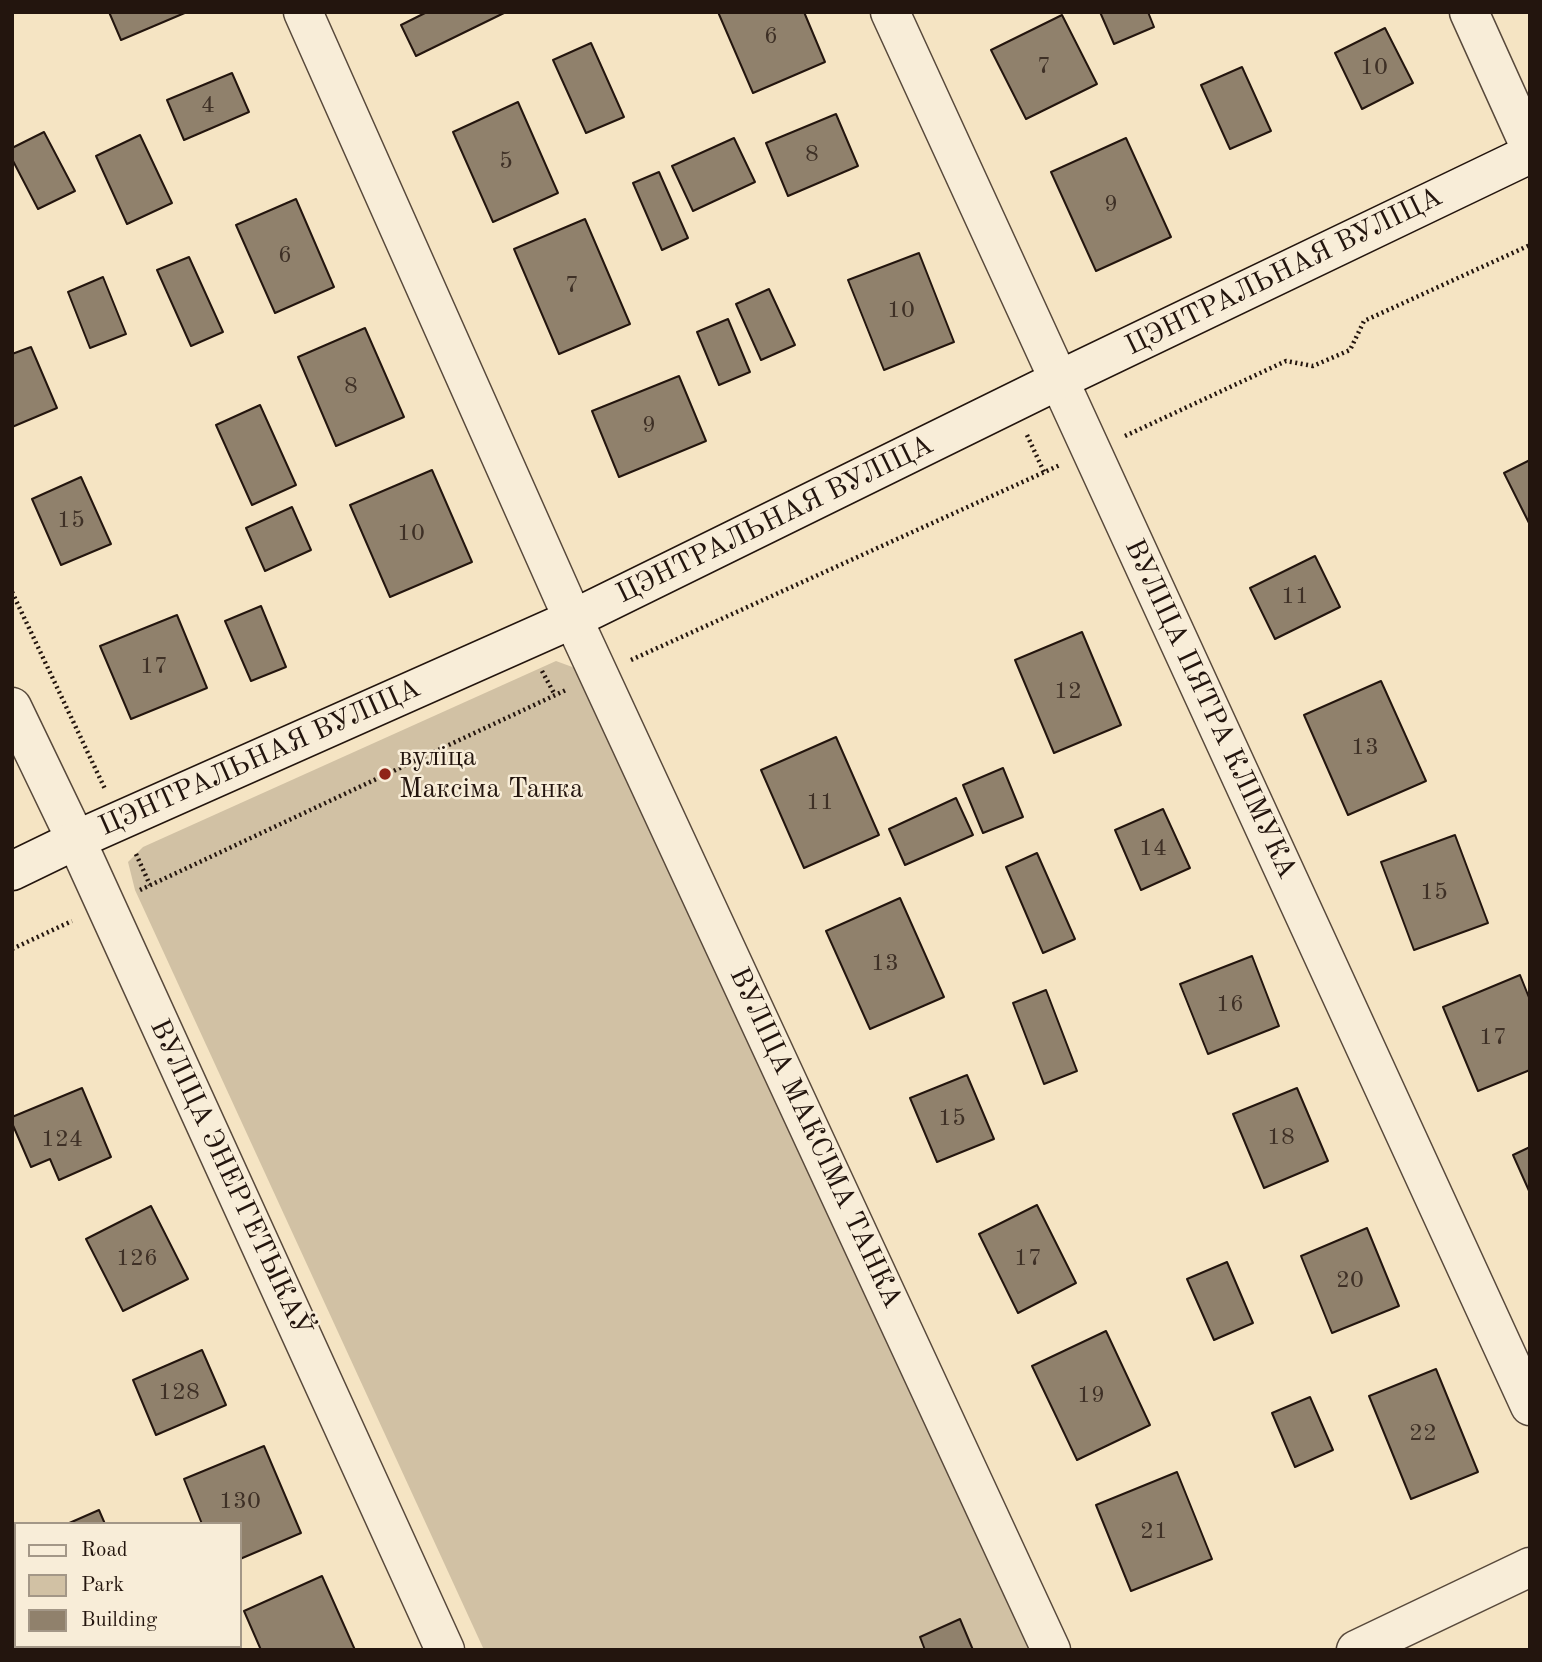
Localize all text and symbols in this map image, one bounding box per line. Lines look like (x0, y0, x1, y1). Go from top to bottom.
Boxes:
house number: 6 (764, 23, 778, 51)
house number: 7 (1037, 53, 1051, 81)
house number: 10 (1360, 54, 1388, 82)
house number: 4 (201, 92, 215, 120)
house number: 8 (805, 141, 819, 169)
house number: 5 (499, 148, 513, 176)
street label: ЦЭНТРАЛЬНАЯ ВУЛІЦА (1120, 181, 1448, 363)
house number: 9 (1104, 191, 1118, 219)
house number: 6 (278, 242, 292, 270)
house number: 7 (565, 272, 579, 300)
house number: 10 (887, 297, 915, 325)
house number: 8 (344, 373, 358, 401)
house number: 9 (642, 412, 656, 440)
street label: ЦЭНТРАЛЬНАЯ ВУЛІЦА (611, 429, 939, 611)
house number: 15 (57, 507, 85, 535)
house number: 10 (397, 520, 425, 548)
street label: ВУЛІЦА ПЯТРА КЛІМУКА (1116, 534, 1304, 884)
house number: 11 (1281, 583, 1309, 611)
house number: 17 (140, 653, 168, 681)
street label: ЦЭНТРАЛЬНАЯ ВУЛІЦА (94, 672, 426, 844)
house number: 12 (1054, 678, 1082, 706)
house number: 13 (1351, 734, 1379, 762)
place label: вуліца Максіма Танка (399, 741, 584, 807)
marker: вуліца Максіма Танка (377, 766, 393, 782)
house number: 11 (806, 789, 834, 817)
house number: 14 (1139, 835, 1167, 863)
house number: 15 (1420, 879, 1448, 907)
house number: 13 (871, 950, 899, 978)
street label: ВУЛІЦА МАКСІМА ТАНКА (721, 962, 909, 1314)
house number: 16 (1216, 991, 1244, 1019)
street label: ВУЛІЦА ЭНЕРГЕТЫКАЎ (142, 1014, 318, 1342)
house number: 17 (1479, 1024, 1507, 1052)
house number: 15 (938, 1105, 966, 1133)
house number: 18 (1267, 1124, 1295, 1152)
house number: 124 (41, 1126, 83, 1154)
house number: 126 (116, 1245, 158, 1273)
house number: 17 (1014, 1245, 1042, 1273)
house number: 20 (1336, 1267, 1364, 1295)
house number: 128 (158, 1379, 200, 1407)
house number: 19 (1077, 1382, 1105, 1410)
house number: 22 (1409, 1420, 1437, 1448)
house number: 130 (219, 1488, 261, 1516)
house number: 21 (1140, 1518, 1168, 1546)
legend (14, 1522, 242, 1648)
text: Road (81, 1540, 128, 1561)
text: Park (81, 1575, 124, 1596)
text: Building (81, 1610, 157, 1631)

